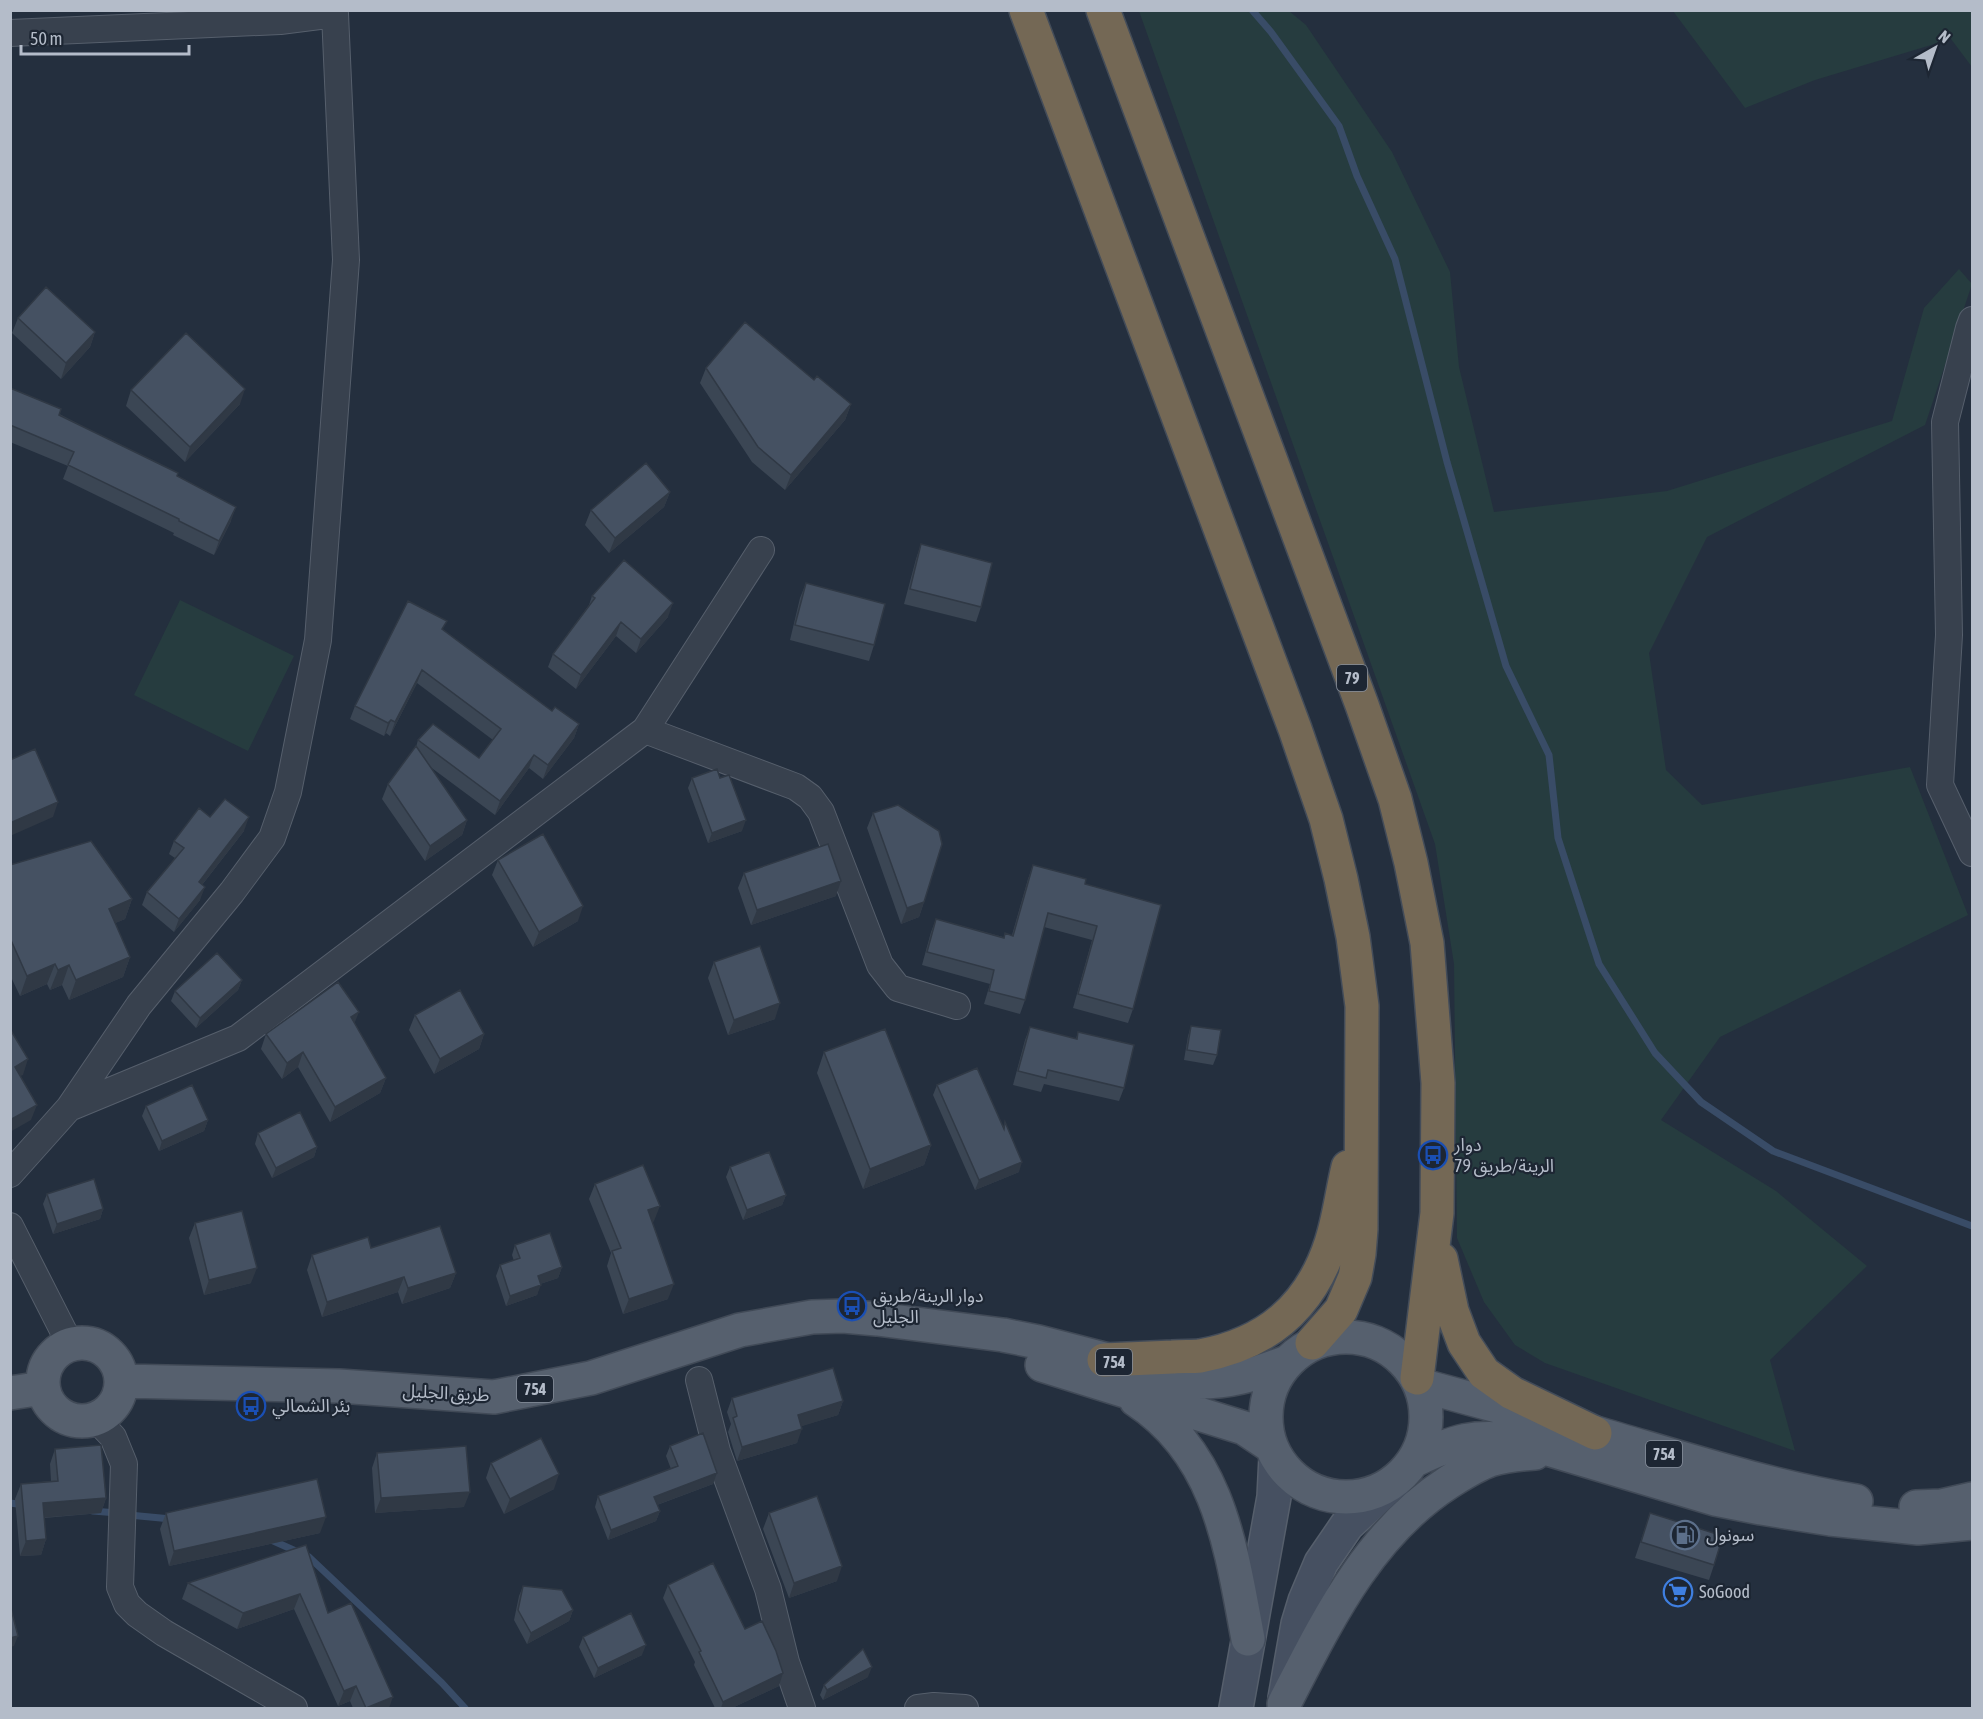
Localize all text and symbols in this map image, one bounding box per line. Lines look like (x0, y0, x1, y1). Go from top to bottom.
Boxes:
scale bar (21, 18, 189, 56)
north arrow (1905, 18, 1965, 78)
text: N (1935, 27, 1954, 46)
text: 50 m (30, 28, 62, 49)
road number: 79 (1337, 665, 1367, 691)
place label: دوار الرينة/طريق 79 (1453, 1134, 1554, 1177)
bus stop icon: دوار الرينة/طريق 79 (1417, 1139, 1449, 1171)
place label: دوار الرينة/طريق الجليل (873, 1285, 984, 1328)
bus stop icon: دوار الرينة/طريق الجليل (836, 1290, 868, 1322)
road number: 754 (1096, 1349, 1132, 1375)
road number: 754 (517, 1376, 553, 1402)
street label: طريق الجليل (402, 1380, 490, 1406)
bus stop icon: بئر الشمالي (235, 1390, 267, 1422)
place label: بئر الشمالي (272, 1395, 350, 1419)
road number: 754 (1646, 1441, 1682, 1467)
fuel station icon: سونول (1669, 1519, 1701, 1551)
place label: سونول (1706, 1524, 1754, 1546)
supermarket icon: SoGood (1662, 1576, 1694, 1608)
place label: SoGood (1699, 1581, 1750, 1602)

